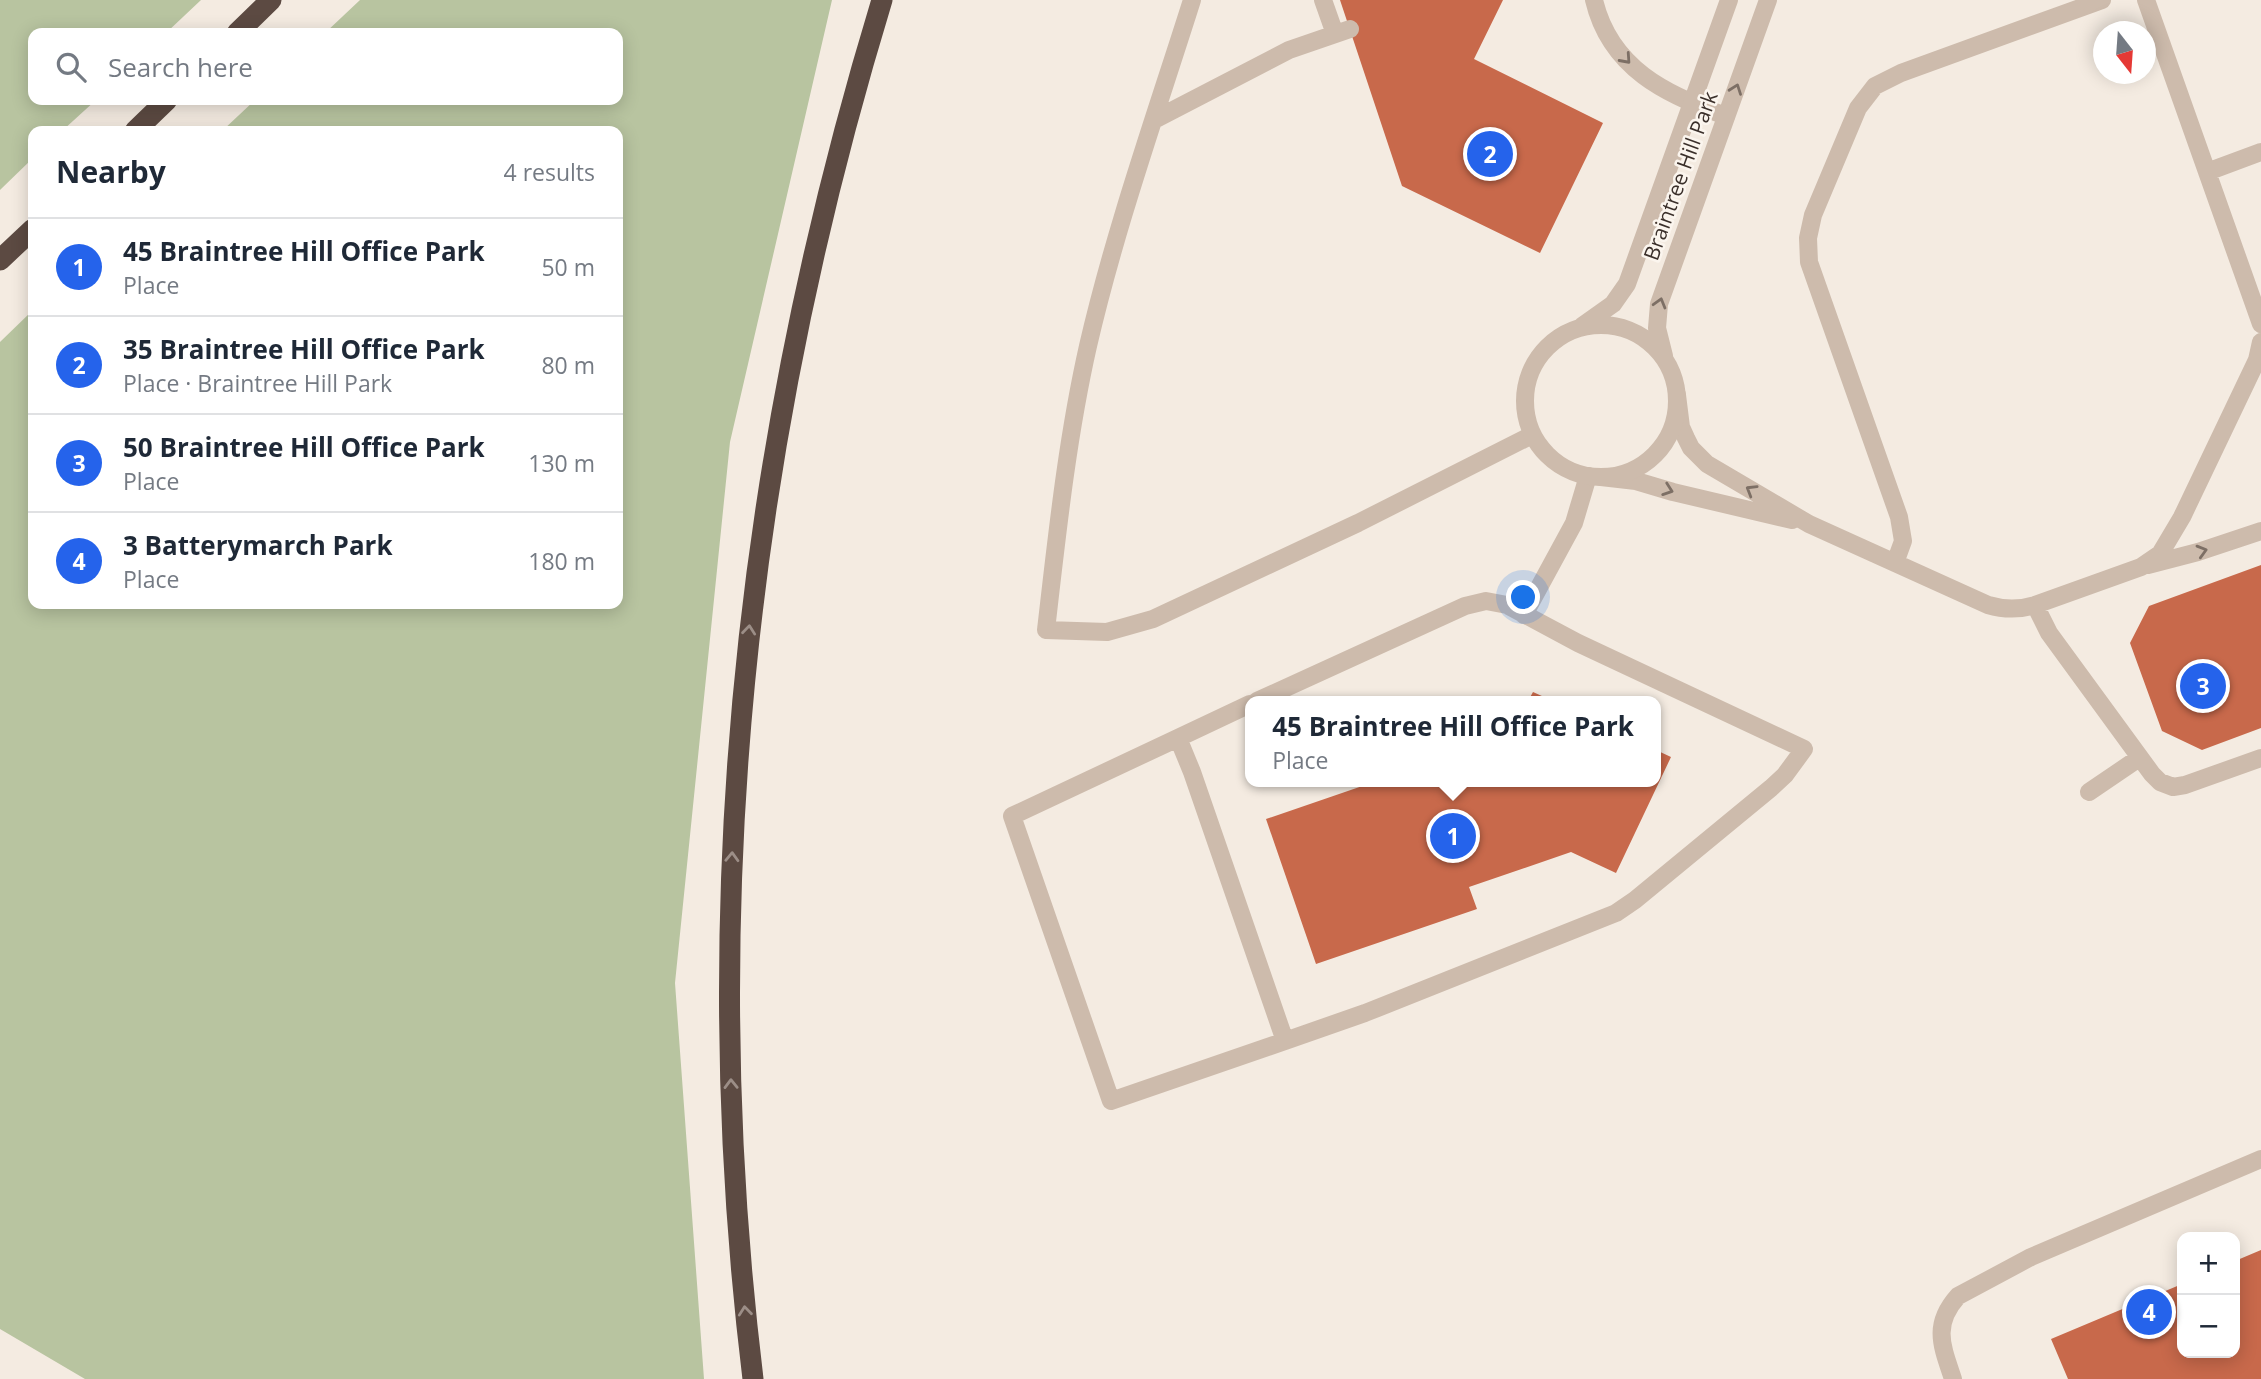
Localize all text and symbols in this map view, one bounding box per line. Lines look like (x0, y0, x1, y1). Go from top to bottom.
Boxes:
north arrow (2093, 21, 2156, 84)
search box (28, 28, 623, 105)
icon: search (52, 48, 90, 86)
text: Search here (108, 49, 253, 85)
one-way arrow (1618, 51, 1630, 64)
one-way arrow (1728, 83, 1742, 95)
street label: Braintree Hill Park (1636, 87, 1724, 264)
pin: 2 (1467, 128, 1513, 180)
text: Nearby (56, 151, 166, 192)
text: 4 results (504, 156, 595, 188)
text: 45 Braintree Hill Office Park (123, 233, 485, 269)
text: 1 (72, 251, 86, 283)
text: 50 m (541, 251, 595, 283)
text: Place (123, 269, 179, 301)
one-way arrow (1652, 297, 1667, 309)
text: 35 Braintree Hill Office Park (123, 331, 485, 367)
text: 2 (72, 349, 86, 381)
text: 80 m (541, 349, 595, 381)
text: Place · Braintree Hill Park (123, 367, 392, 399)
text: 50 Braintree Hill Office Park (123, 429, 485, 465)
text: 3 (72, 447, 86, 479)
text: 130 m (528, 447, 595, 479)
text: Place (123, 465, 179, 497)
one-way arrow (1661, 482, 1673, 496)
one-way arrow (1745, 485, 1758, 498)
text: 3 Batterymarch Park (123, 527, 393, 563)
text: 4 (72, 545, 86, 577)
text: 180 m (528, 545, 595, 577)
one-way arrow (2195, 545, 2207, 560)
text: Place (123, 563, 179, 595)
your location (1506, 580, 1540, 614)
one-way arrow (742, 624, 757, 636)
pin: 3 (2180, 660, 2226, 712)
popup (1245, 696, 1661, 787)
text: 45 Braintree Hill Office Park (1272, 708, 1634, 744)
text: Place (1272, 744, 1329, 776)
pin: 1 (1430, 810, 1476, 862)
one-way arrow (725, 851, 740, 862)
one-way arrow (723, 1078, 738, 1089)
map controls (2177, 1232, 2240, 1358)
button: + (2177, 1232, 2240, 1295)
pin: 4 (2126, 1286, 2172, 1338)
button: − (2177, 1295, 2240, 1358)
one-way arrow (738, 1305, 753, 1317)

